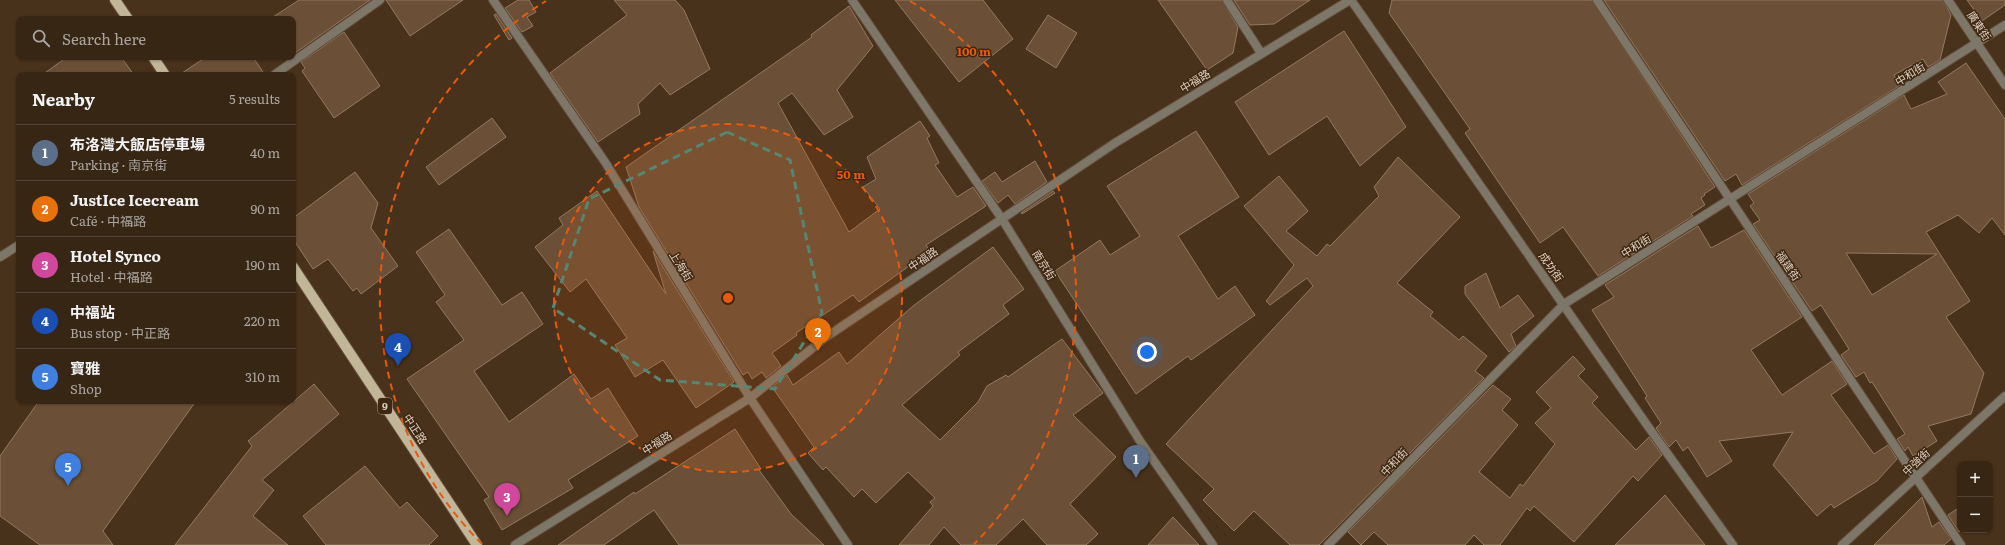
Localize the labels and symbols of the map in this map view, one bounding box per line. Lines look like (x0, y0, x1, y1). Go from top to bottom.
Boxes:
street label: 廣東街 (1964, 7, 1996, 44)
text: 100 m (957, 42, 991, 60)
street label: 中和街 (1891, 58, 1928, 89)
street label: 中福路 (1176, 65, 1213, 95)
text: 50 m (837, 165, 865, 183)
street label: 中和街 (1617, 230, 1654, 261)
street label: 中福路 (904, 242, 941, 274)
street label: 南京街 (1029, 246, 1060, 283)
street label: 上海街 (666, 247, 697, 284)
street label: 福建街 (1773, 247, 1805, 284)
street label: 成功街 (1536, 248, 1568, 285)
centre of rings (721, 291, 735, 305)
pin: 2 (805, 318, 831, 351)
pin: 4 (385, 333, 411, 366)
your location (1137, 342, 1157, 362)
road number: 9 (378, 398, 392, 414)
street label: 中正路 (400, 410, 432, 447)
street label: 中福路 (638, 427, 675, 458)
street label: 中和街 (1376, 444, 1410, 479)
street label: 中強街 (1898, 444, 1933, 478)
pin: 1 (1123, 445, 1149, 478)
pin: 5 (55, 453, 81, 486)
pin: 3 (494, 483, 520, 516)

